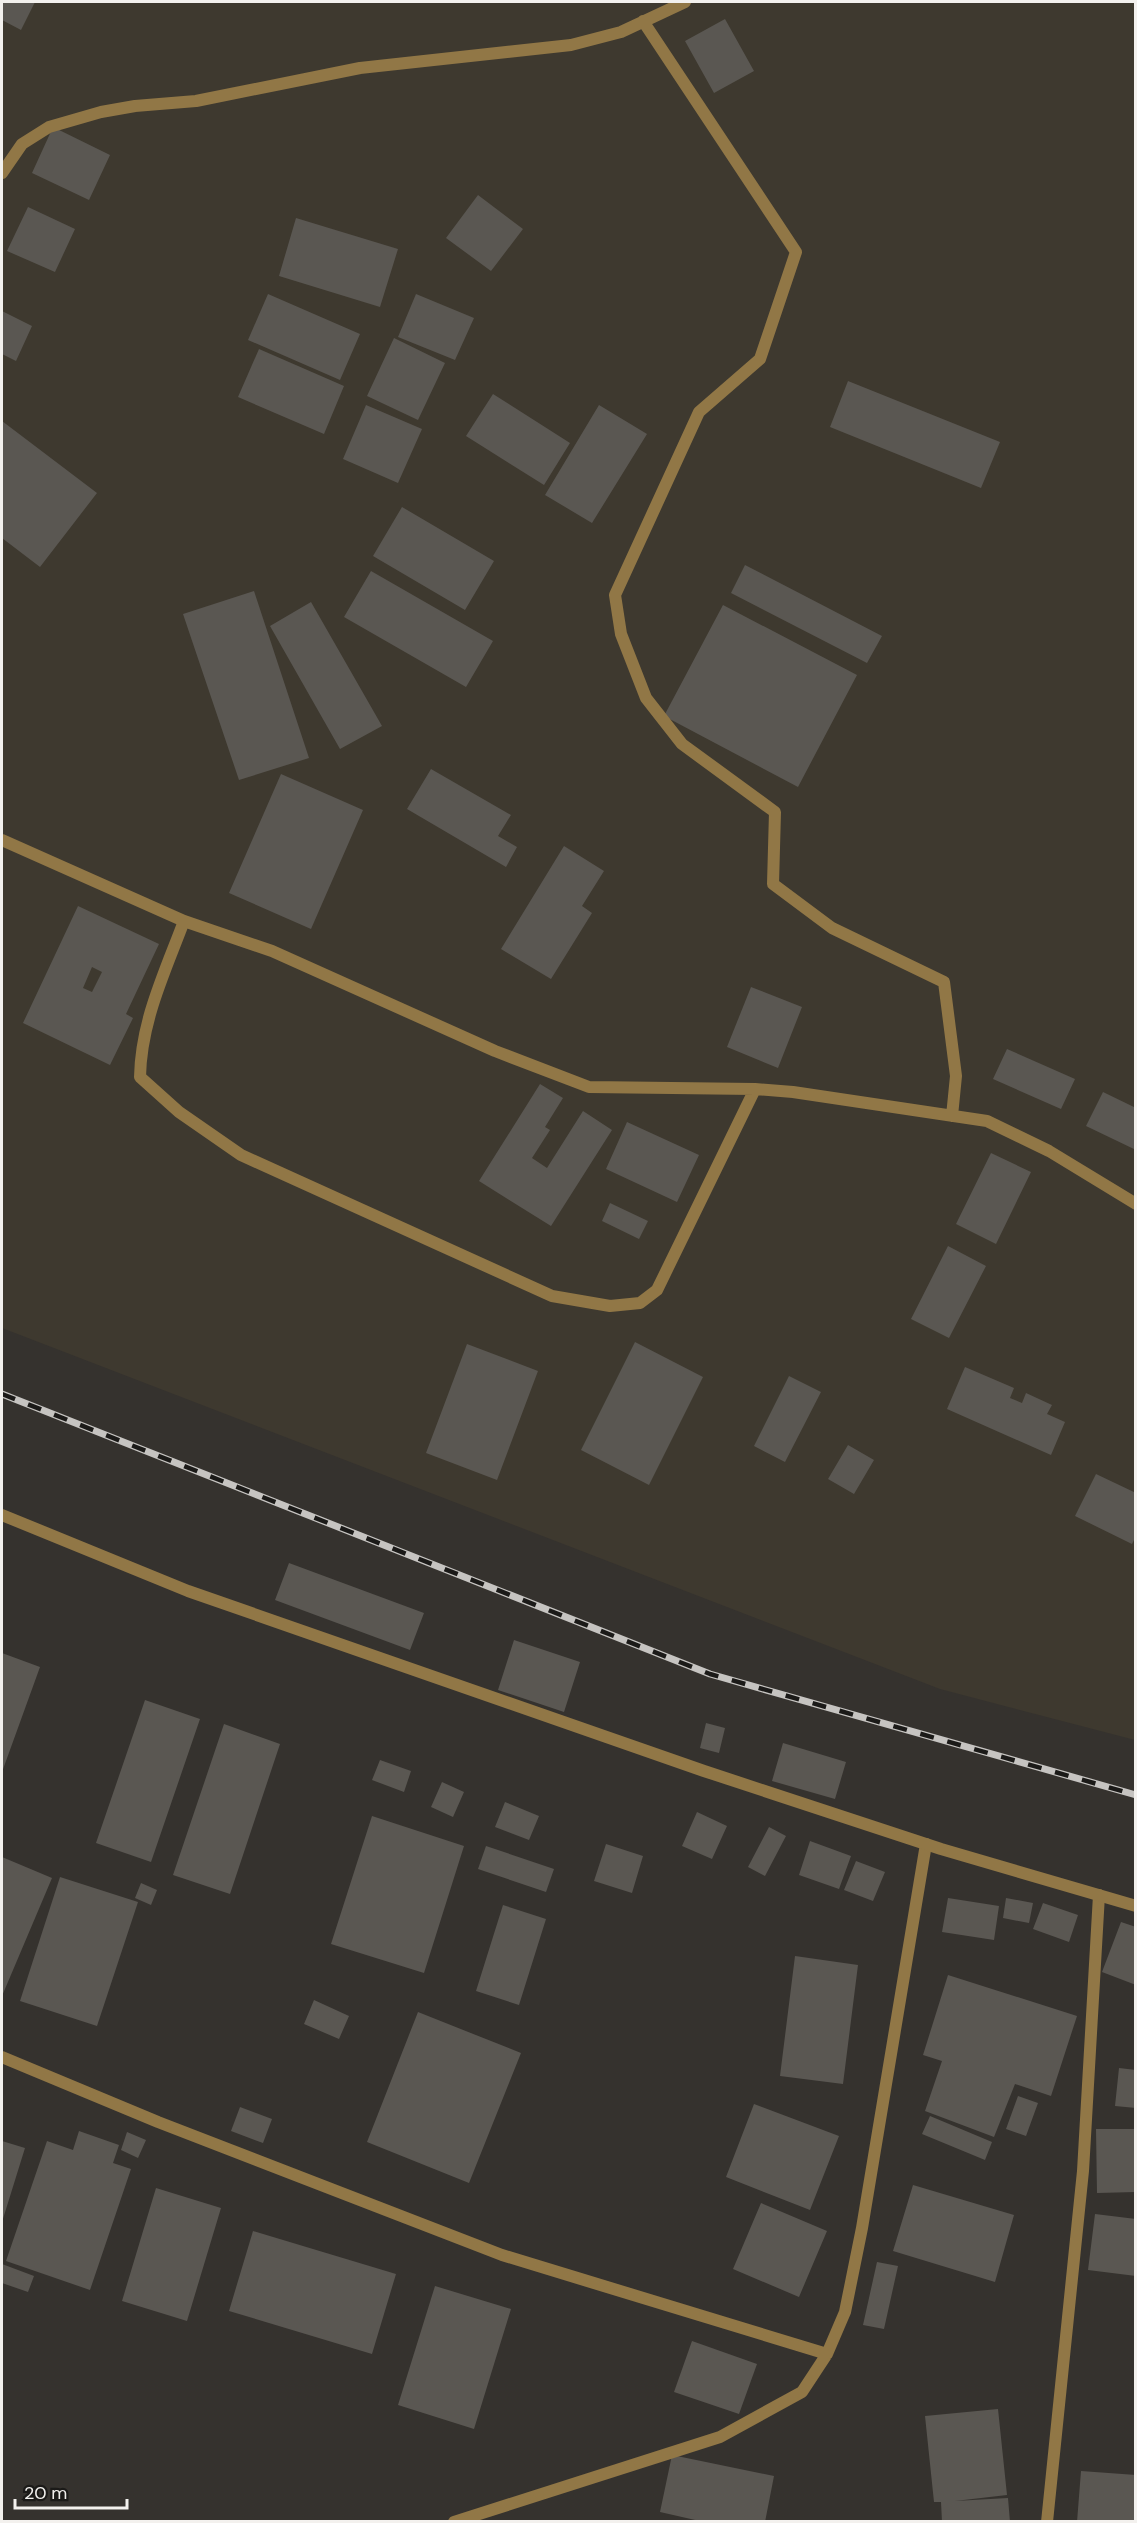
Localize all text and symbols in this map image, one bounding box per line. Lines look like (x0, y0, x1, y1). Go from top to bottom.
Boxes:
scale bar (15, 2472, 128, 2510)
text: 20 m (24, 2481, 67, 2505)

